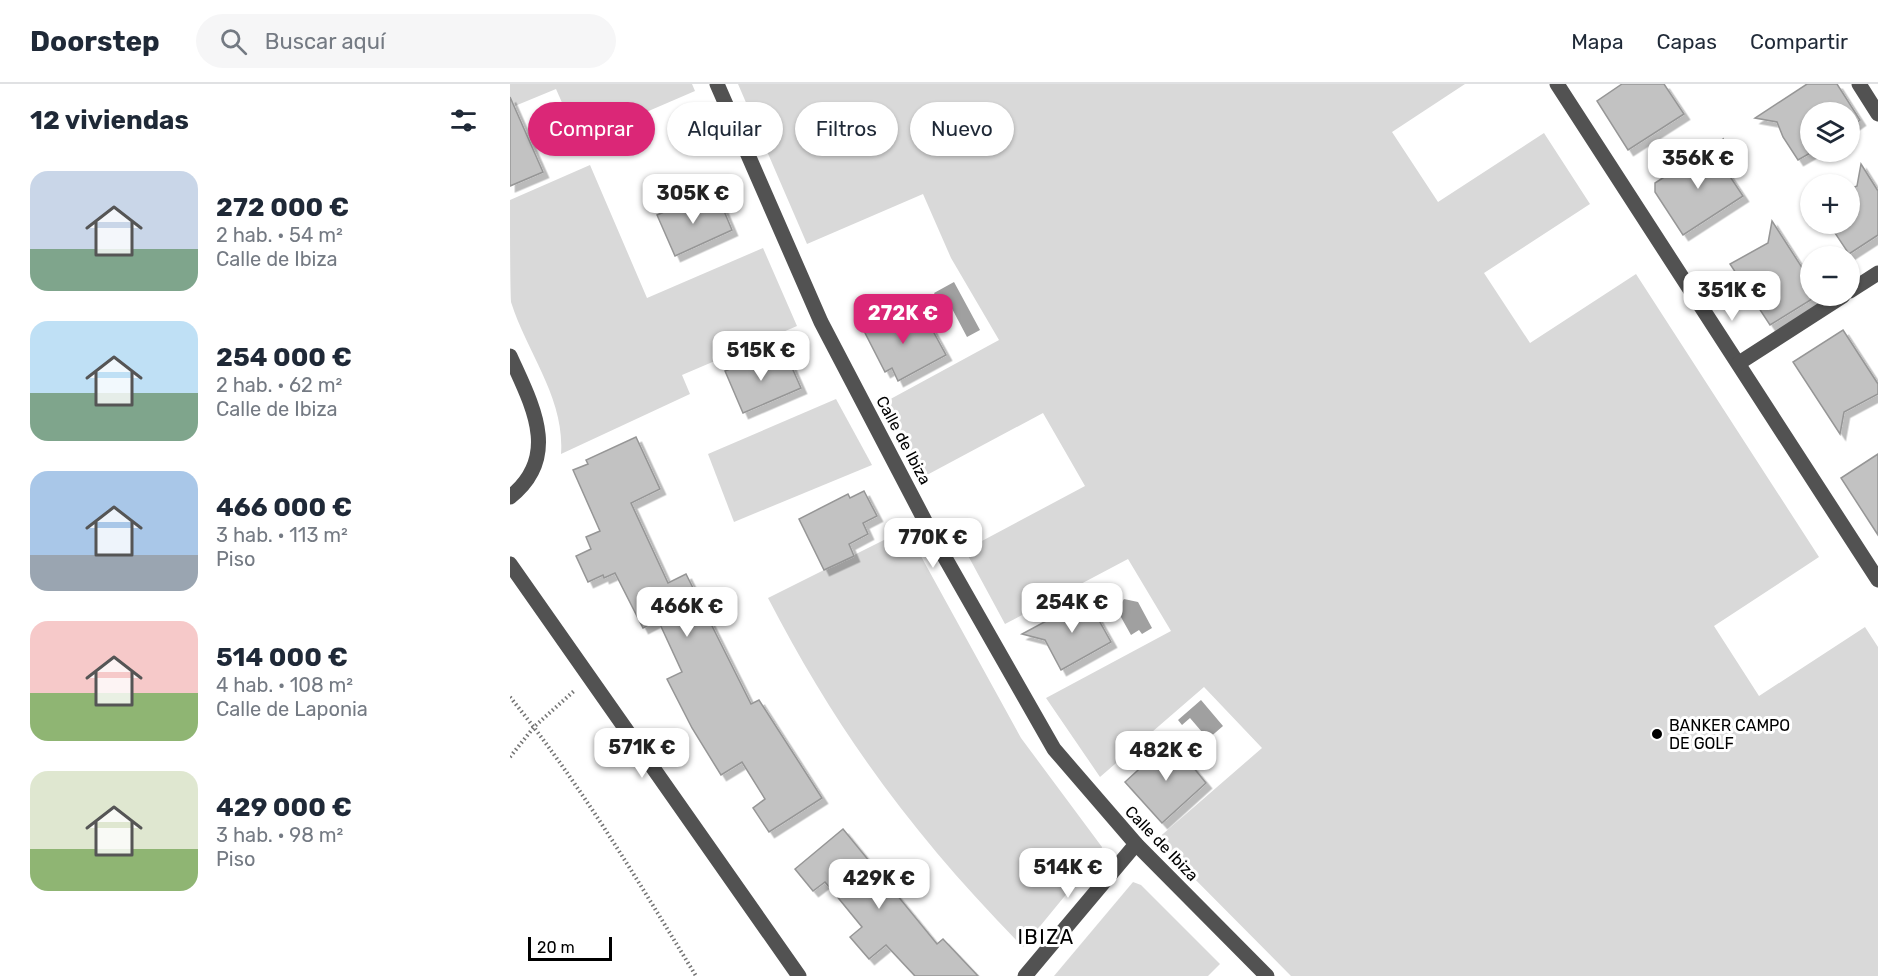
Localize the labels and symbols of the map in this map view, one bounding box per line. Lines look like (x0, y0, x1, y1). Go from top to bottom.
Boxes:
pin: 356K € (1649, 139, 1747, 190)
pin: 305K € (644, 174, 742, 225)
pin: 351K € (1683, 271, 1781, 322)
pin: 272K € (854, 294, 952, 345)
pin: 515K € (712, 331, 810, 382)
street label: Calle de Ibiza (872, 393, 935, 488)
pin: 770K € (884, 518, 982, 569)
pin: 254K € (1023, 583, 1121, 634)
pin: 466K € (638, 587, 736, 638)
place label: BANKER CAMPO DE GOLF (1669, 716, 1790, 753)
marker: BANKER CAMPO DE GOLF (1650, 727, 1664, 741)
pin: 571K € (593, 728, 691, 779)
pin: 482K € (1117, 731, 1215, 782)
street label: Calle de Ibiza (1121, 802, 1202, 885)
pin: 514K € (1019, 848, 1117, 899)
pin: 429K € (830, 859, 928, 910)
district label: IBIZA (1017, 925, 1075, 949)
scale bar (528, 934, 612, 962)

